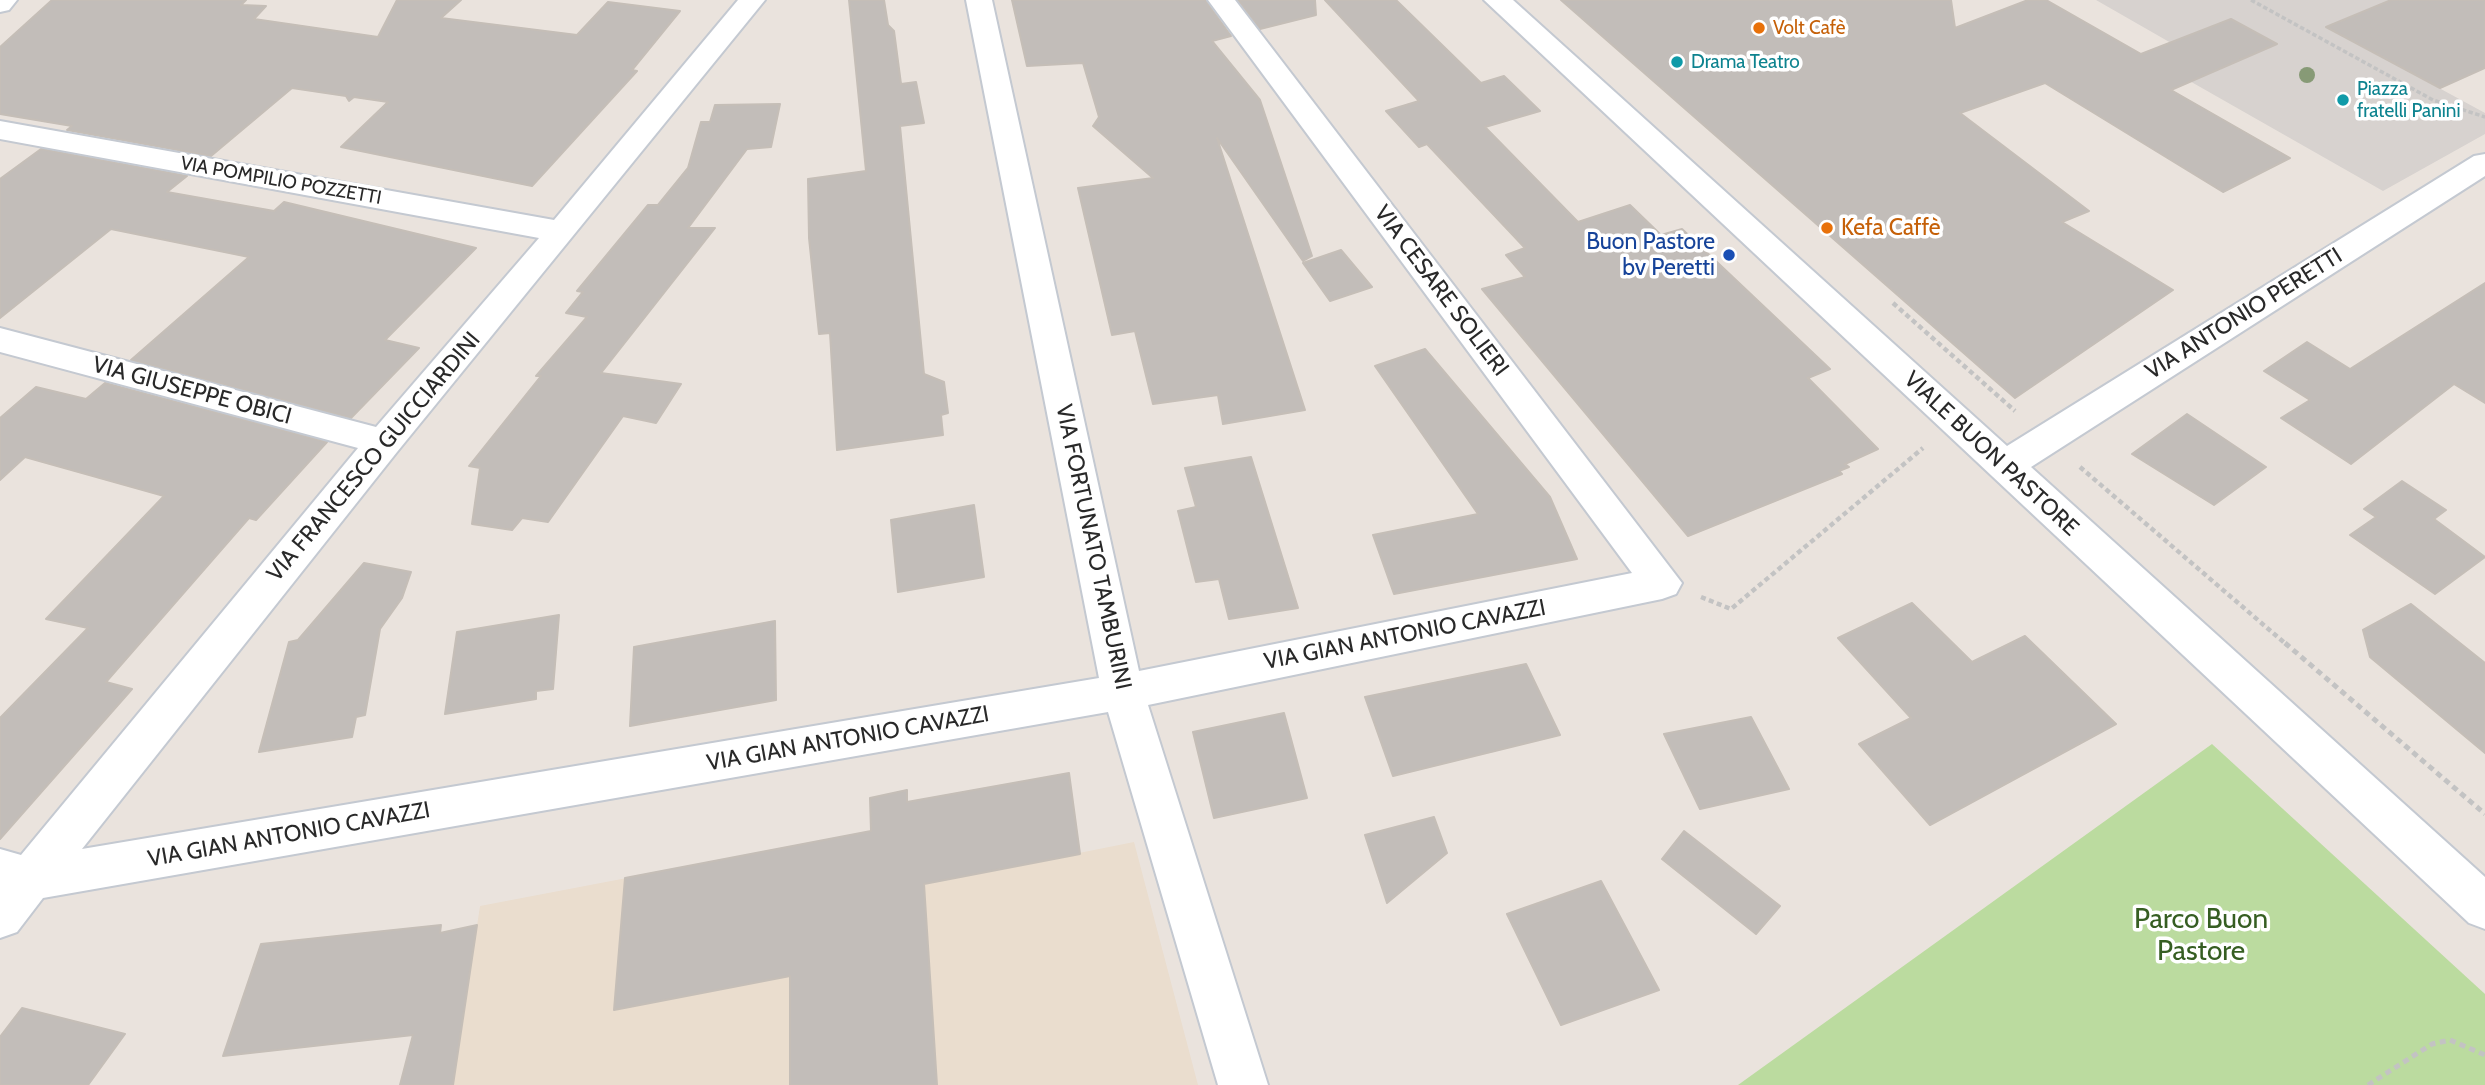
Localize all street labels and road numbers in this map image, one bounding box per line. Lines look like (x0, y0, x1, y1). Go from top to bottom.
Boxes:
street label: VIA POMPILIO POZZETTI (179, 152, 383, 210)
street label: VIA CESARE SOLIERI (1368, 200, 1514, 382)
street label: VIA ANTONIO PERETTI (2140, 242, 2348, 386)
street label: VIA FRANCESCO GUICCIARDINI (262, 327, 486, 587)
street label: VIA GIUSEPPE OBICI (89, 351, 295, 431)
street label: VIALE BUON PASTORE (1898, 366, 2084, 542)
street label: VIA FORTUNATO TAMBURINI (1049, 402, 1137, 692)
street label: VIA GIAN ANTONIO CAVAZZI (1262, 594, 1548, 676)
street label: VIA GIAN ANTONIO CAVAZZI (705, 701, 991, 777)
street label: VIA GIAN ANTONIO CAVAZZI (146, 797, 432, 873)

